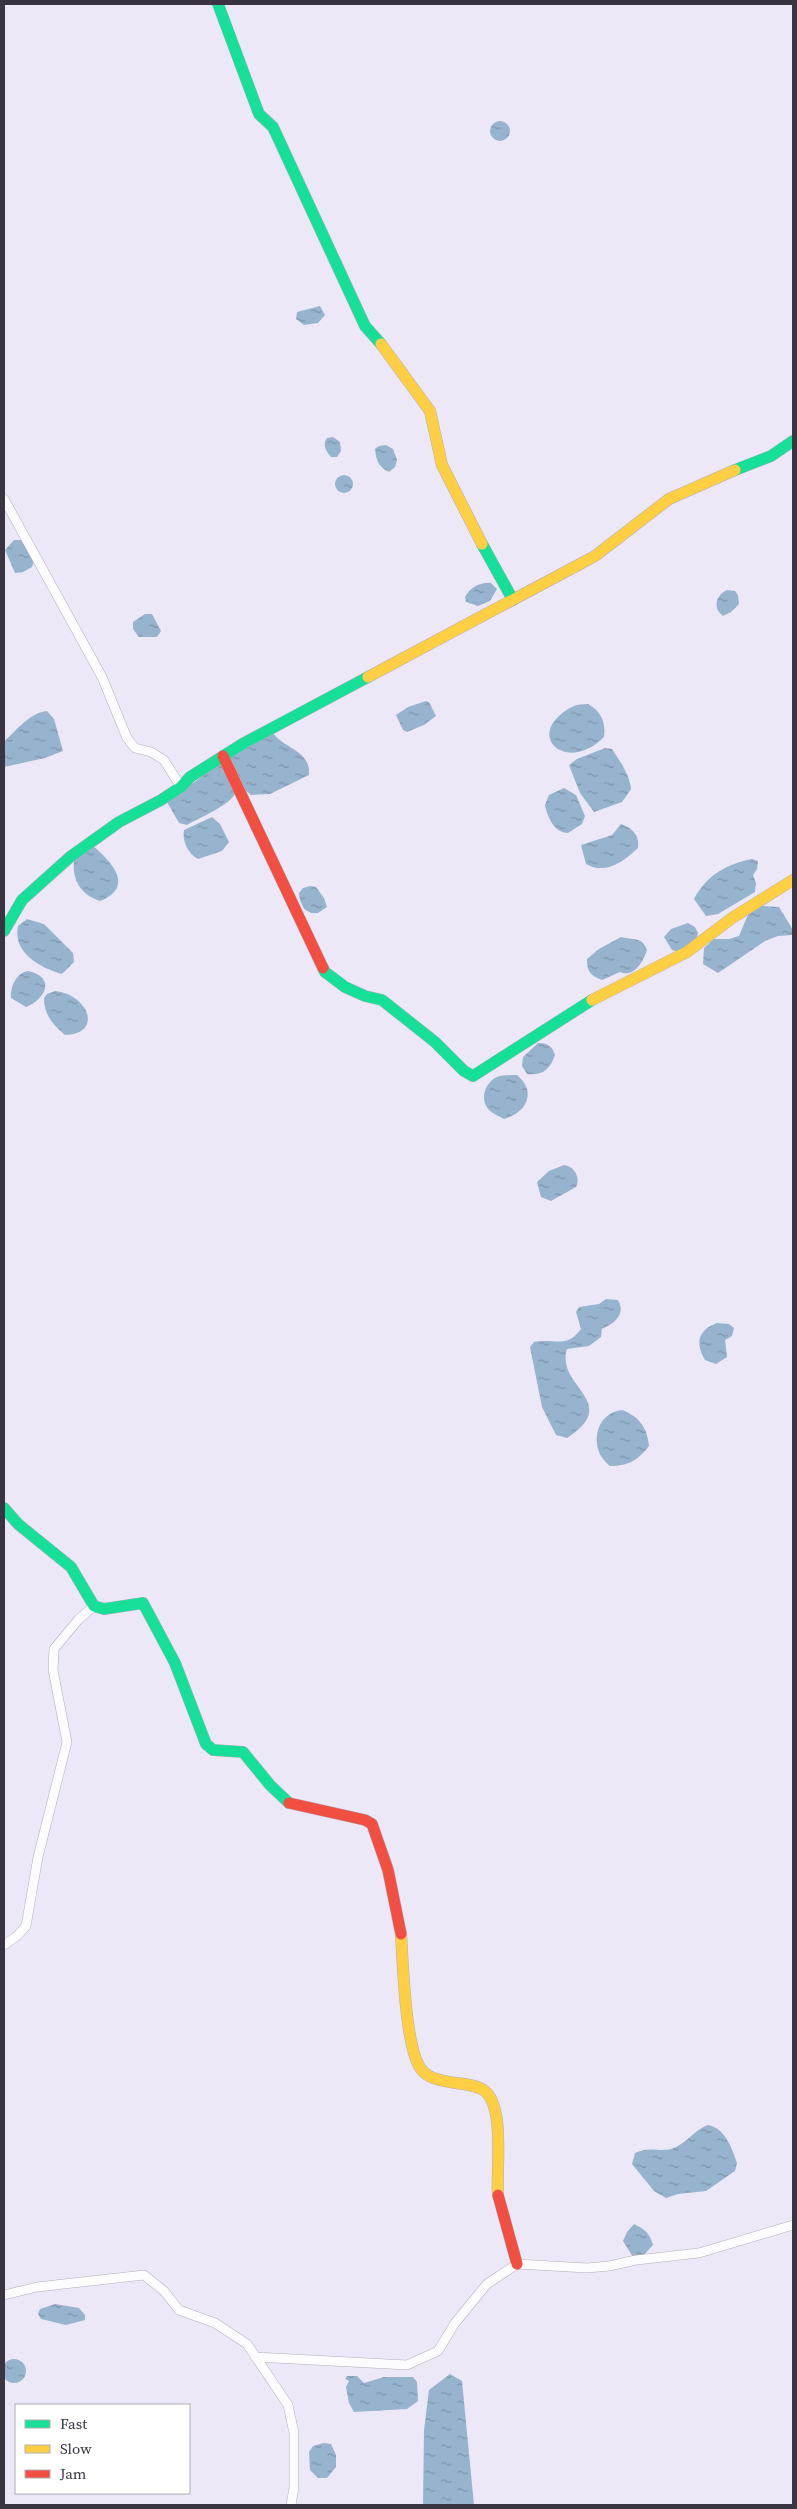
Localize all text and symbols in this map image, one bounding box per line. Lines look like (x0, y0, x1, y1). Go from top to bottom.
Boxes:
legend (15, 2404, 190, 2494)
text: Fast (60, 2413, 87, 2434)
text: Slow (60, 2438, 92, 2459)
text: Jam (59, 2463, 87, 2484)

